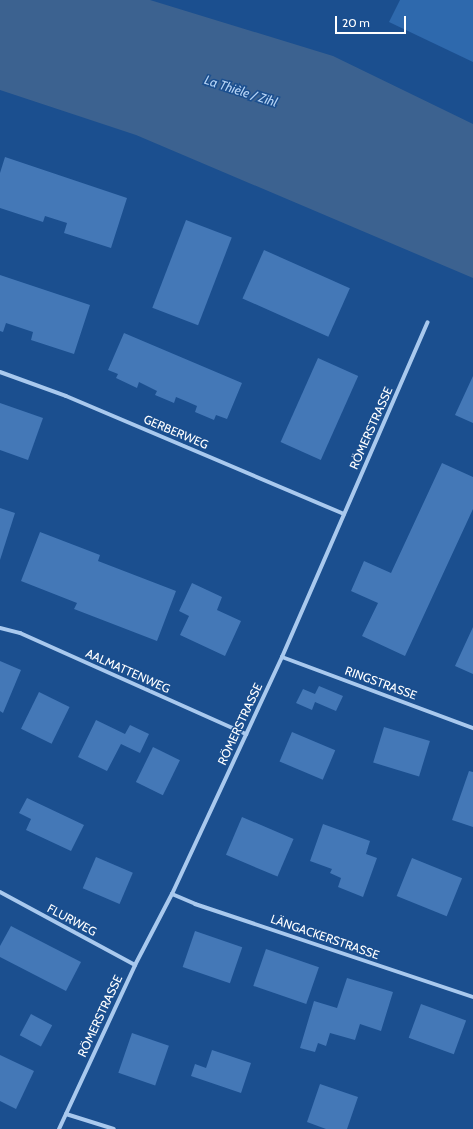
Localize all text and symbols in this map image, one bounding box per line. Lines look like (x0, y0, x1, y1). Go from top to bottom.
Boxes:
scale bar (337, 8, 408, 34)
text: 20 m (342, 15, 370, 30)
water label: La Thièle / Zihl (203, 72, 279, 110)
street label: RÖMERSTRASSE (346, 385, 396, 471)
street label: GERBERWEG (141, 412, 211, 452)
street label: AALMATTENWEG (83, 646, 173, 696)
street label: RINGSTRASSE (343, 663, 419, 703)
street label: RÖMERSTRASSE (215, 681, 265, 767)
street label: FLURWEG (45, 901, 99, 939)
street label: LÄNGACKERSTRASSE (269, 912, 381, 962)
street label: RÖMERSTRASSE (75, 973, 125, 1059)

